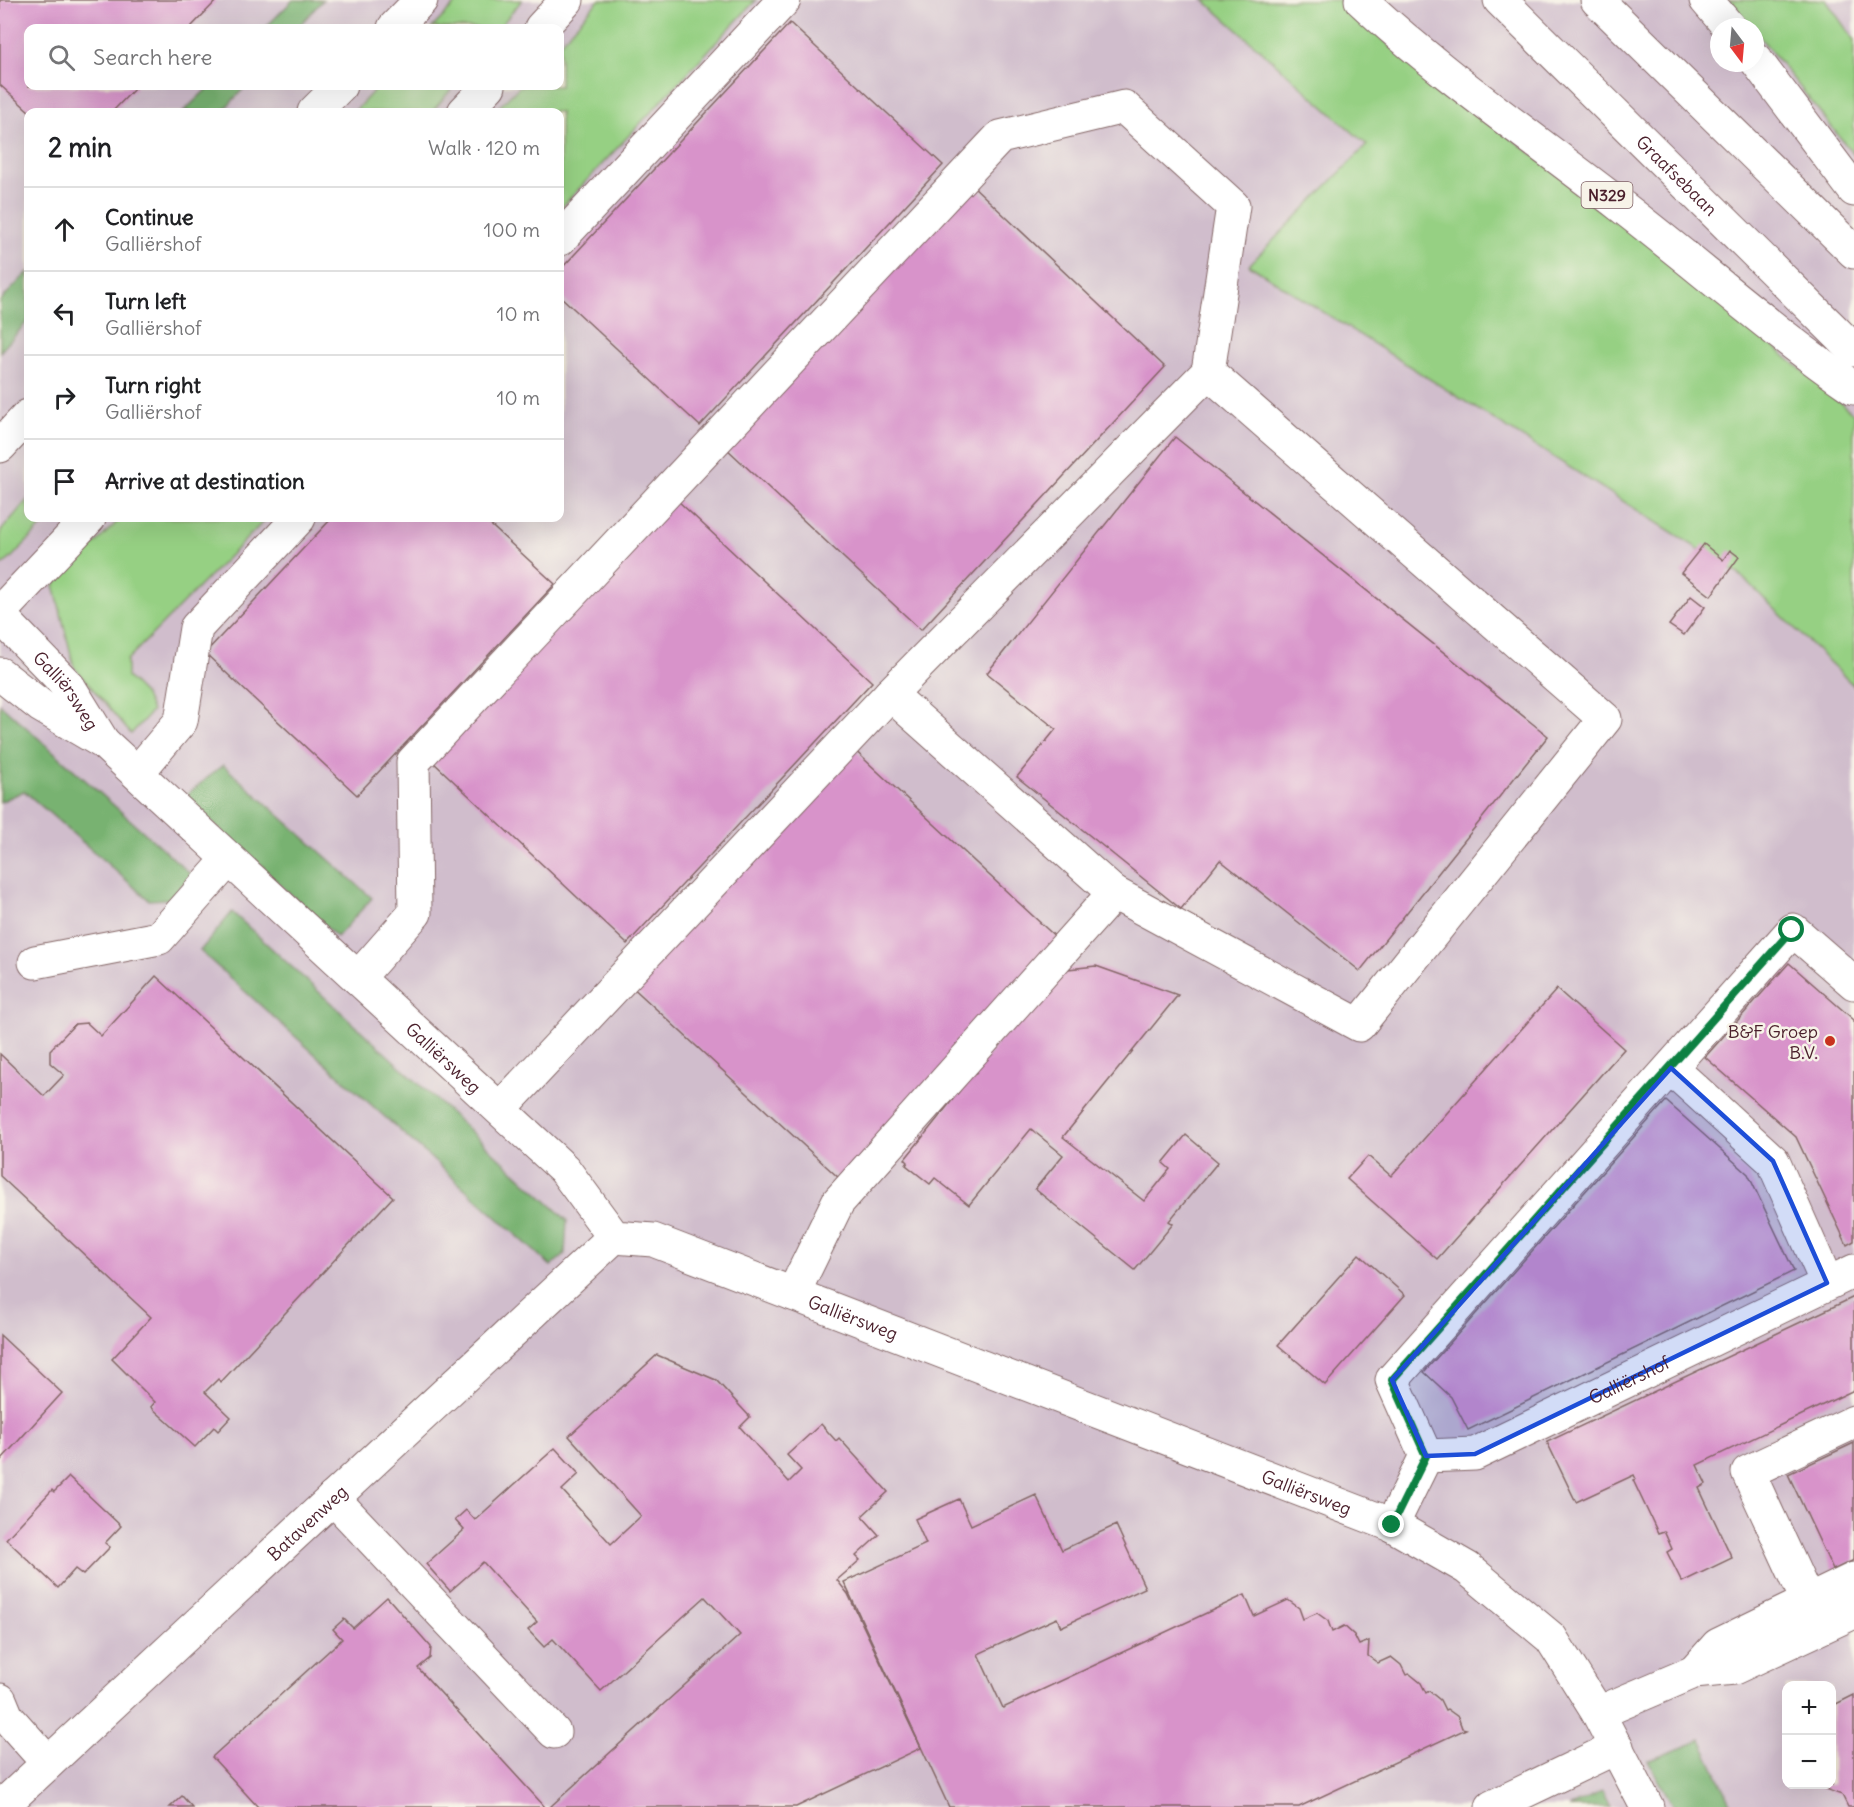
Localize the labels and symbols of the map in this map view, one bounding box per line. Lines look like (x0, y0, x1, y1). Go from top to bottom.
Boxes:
north arrow (1710, 18, 1764, 72)
street label: Graafsebaan (1632, 130, 1723, 220)
road number: N329 (1582, 182, 1632, 208)
street label: Galliërsweg (28, 646, 104, 734)
route start (1778, 916, 1804, 942)
street label: Galliërsweg (401, 1017, 486, 1098)
place label: B&F Groep B.V. (1728, 1020, 1818, 1064)
marker: B&F Groep B.V. (1823, 1034, 1837, 1048)
street label: Galliërsweg (805, 1289, 901, 1345)
street label: Galliërshof (1585, 1350, 1674, 1409)
street label: Galliërsweg (1258, 1464, 1355, 1520)
street label: Batavenweg (262, 1480, 352, 1565)
route end (1378, 1511, 1404, 1537)

